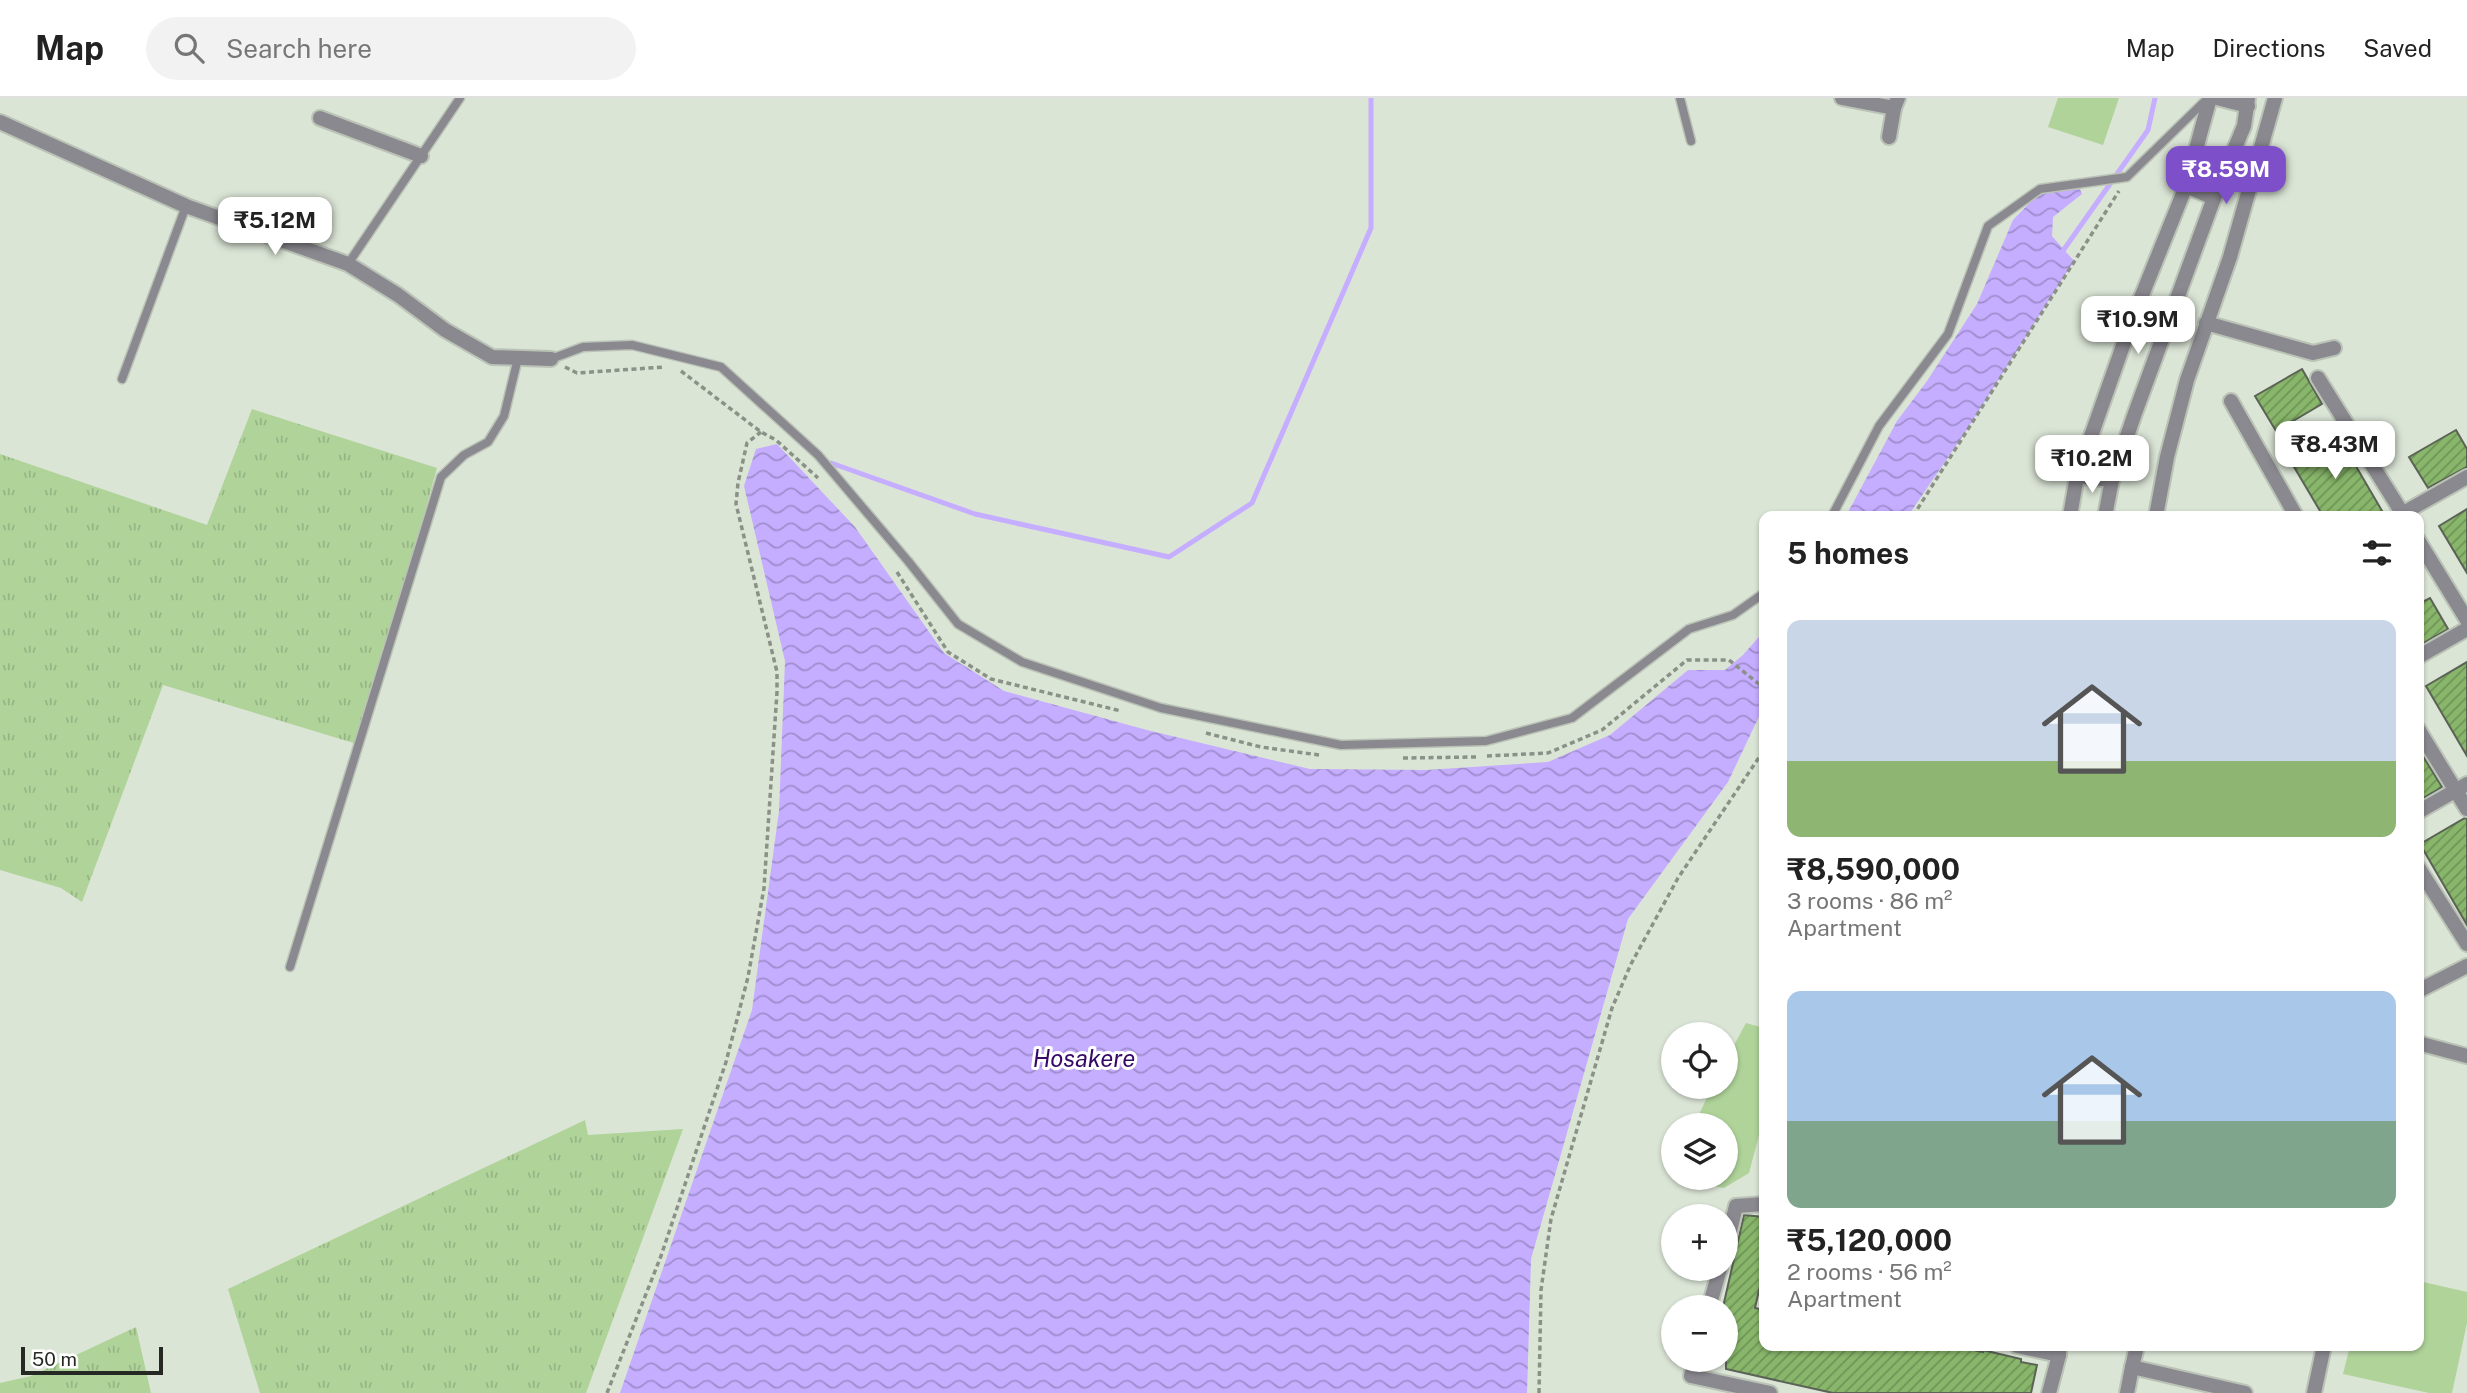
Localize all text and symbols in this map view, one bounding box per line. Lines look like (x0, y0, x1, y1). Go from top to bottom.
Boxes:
search box (146, 17, 636, 80)
text: Map (35, 29, 104, 67)
icon: search (170, 29, 208, 67)
text: Search here (226, 33, 372, 64)
text: Map (2126, 34, 2175, 62)
text: Directions (2213, 34, 2325, 62)
text: Saved (2363, 34, 2432, 62)
pin: ₹8.59M (2169, 146, 2283, 206)
text: ₹8.59M (2182, 155, 2270, 182)
pin: ₹5.12M (218, 198, 332, 257)
text: ₹5.12M (234, 206, 316, 233)
pin: ₹10.9M (2081, 296, 2195, 356)
text: ₹10.9M (2097, 305, 2179, 332)
pin: ₹8.43M (2278, 422, 2392, 481)
text: ₹8.43M (2291, 430, 2379, 457)
pin: ₹10.2M (2035, 436, 2149, 495)
text: ₹10.2M (2051, 444, 2133, 471)
icon: filters (2358, 534, 2396, 572)
text: 5 homes (1787, 535, 1909, 571)
icon: home (2029, 666, 2155, 792)
text: ₹8,590,000 (1787, 851, 1960, 887)
text: 3 rooms · 86 m² (1787, 887, 1953, 914)
text: Apartment (1787, 914, 1902, 941)
map controls (1661, 1022, 1738, 1372)
button: locate (1661, 1022, 1738, 1099)
icon: home (2029, 1037, 2155, 1163)
water label: Hosakere (1033, 1044, 1135, 1072)
button: layers (1661, 1113, 1738, 1190)
button: + (1661, 1204, 1738, 1281)
text: ₹5,120,000 (1787, 1222, 1952, 1258)
text: 2 rooms · 56 m² (1787, 1258, 1952, 1285)
text: Apartment (1787, 1285, 1902, 1312)
button: − (1661, 1295, 1738, 1372)
scale bar (21, 1344, 163, 1376)
text: 50 m (32, 1348, 77, 1370)

